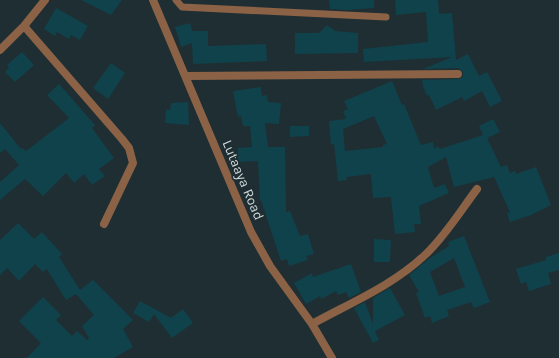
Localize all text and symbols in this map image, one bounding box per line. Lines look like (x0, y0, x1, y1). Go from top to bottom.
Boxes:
street label: Lutaaya Road (218, 137, 268, 223)

